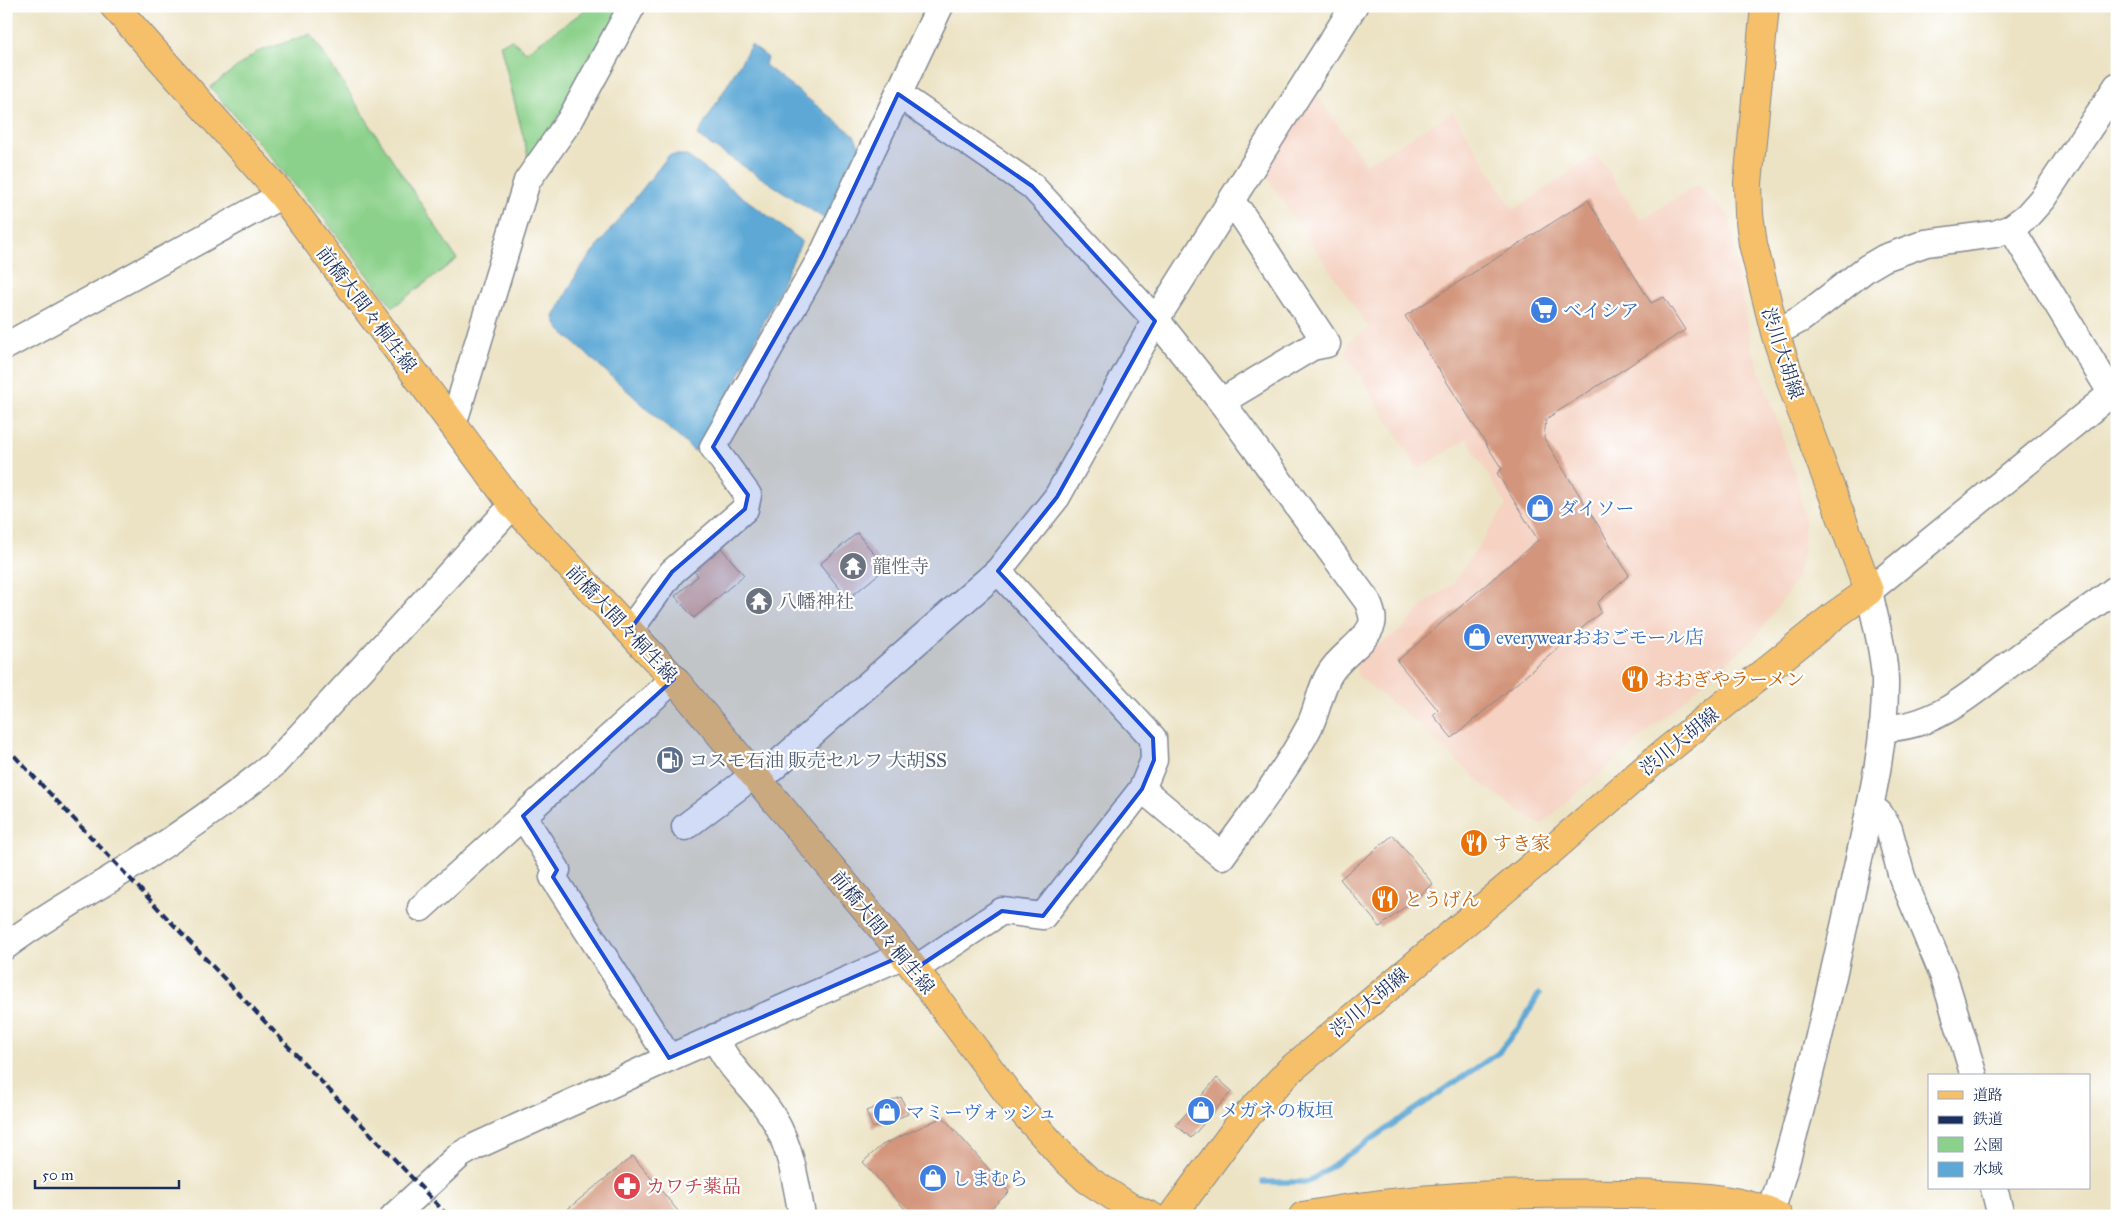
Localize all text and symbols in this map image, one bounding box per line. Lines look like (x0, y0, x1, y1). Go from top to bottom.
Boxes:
street label: 前橋大間々桐生線 (312, 242, 422, 377)
supermarket icon: ベイシア (1529, 295, 1559, 325)
place label: ベイシア (1563, 299, 1639, 322)
street label: 渋川大胡線 (1757, 304, 1808, 402)
shop icon: ダイソー (1525, 493, 1555, 523)
place label: ダイソー (1559, 497, 1635, 520)
temple icon: 龍性寺 (838, 551, 868, 581)
place label: 龍性寺 (872, 555, 929, 578)
street label: 前橋大間々桐生線 (561, 560, 682, 687)
temple icon: 八幡神社 (744, 586, 774, 616)
place label: 八幡神社 (778, 590, 854, 613)
shop icon: everywearおおごモール店 (1462, 622, 1492, 652)
place label: everywearおおごモール店 (1496, 626, 1704, 649)
restaurant icon: おおぎやラーメン (1620, 664, 1650, 694)
place label: おおぎやラーメン (1654, 668, 1805, 691)
street label: 渋川大胡線 (1635, 703, 1723, 780)
fuel station icon: コスモ石油 販売セルフ 大胡SS (655, 745, 685, 775)
place label: コスモ石油 販売セルフ 大胡SS (689, 749, 947, 772)
restaurant icon: すき家 (1459, 828, 1489, 858)
place label: すき家 (1493, 832, 1550, 855)
street label: 前橋大間々桐生線 (826, 866, 939, 999)
restaurant icon: とうげん (1370, 884, 1400, 914)
place label: とうげん (1404, 888, 1480, 911)
street label: 渋川大胡線 (1326, 963, 1413, 1042)
legend (1928, 1074, 2090, 1190)
text: 道路 (1973, 1086, 2003, 1104)
shop icon: メガネの板垣 (1186, 1095, 1216, 1125)
shop icon: マミーヴォッシュ (872, 1097, 902, 1127)
place label: メガネの板垣 (1220, 1099, 1334, 1122)
place label: マミーヴォッシュ (906, 1101, 1057, 1124)
text: 鉄道 (1973, 1110, 2003, 1128)
text: 公園 (1973, 1136, 2003, 1154)
scale bar (35, 1157, 179, 1189)
text: 水域 (1973, 1160, 2003, 1178)
shop icon: しまむら (918, 1163, 948, 1193)
text: 50 m (42, 1166, 74, 1184)
place label: しまむら (952, 1167, 1028, 1190)
pharmacy icon: カワチ薬品 (612, 1171, 642, 1201)
place label: カワチ薬品 (646, 1175, 741, 1198)

